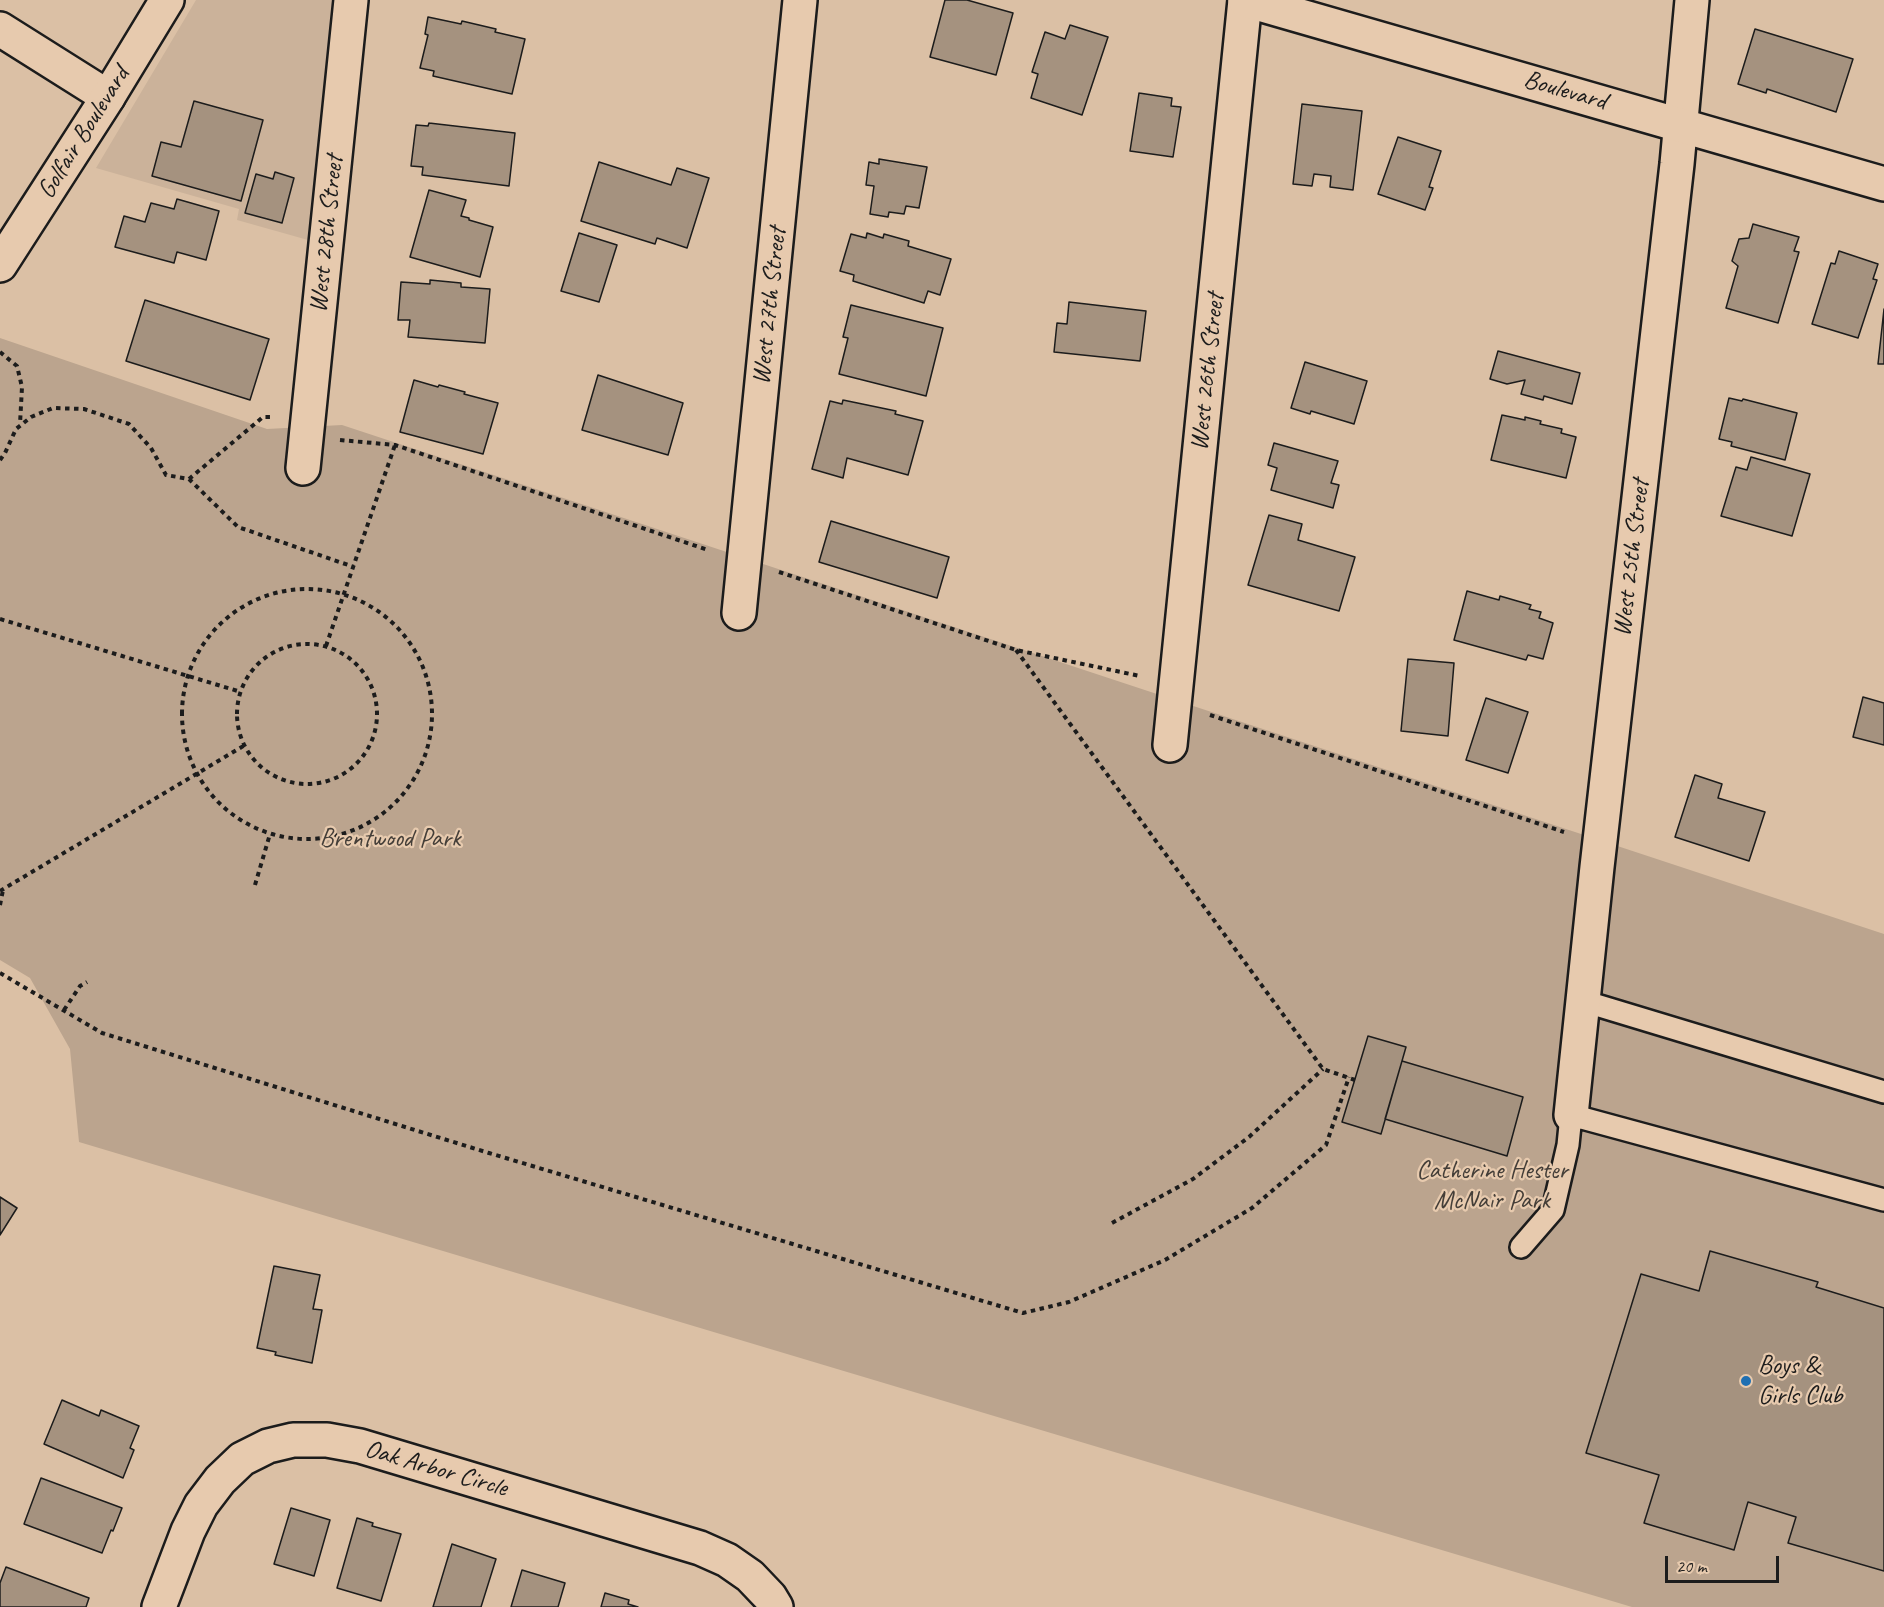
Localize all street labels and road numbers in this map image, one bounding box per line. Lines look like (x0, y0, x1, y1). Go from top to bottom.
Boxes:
street label: Golfair Boulevard (31, 61, 137, 205)
street label: Boulevard (1520, 64, 1610, 118)
street label: West 28th Street (303, 154, 351, 314)
street label: West 27th Street (746, 226, 794, 386)
street label: West 26th Street (1184, 292, 1232, 452)
street label: West 25th Street (1607, 478, 1657, 638)
street label: Oak Arbor Circle (361, 1434, 511, 1504)

